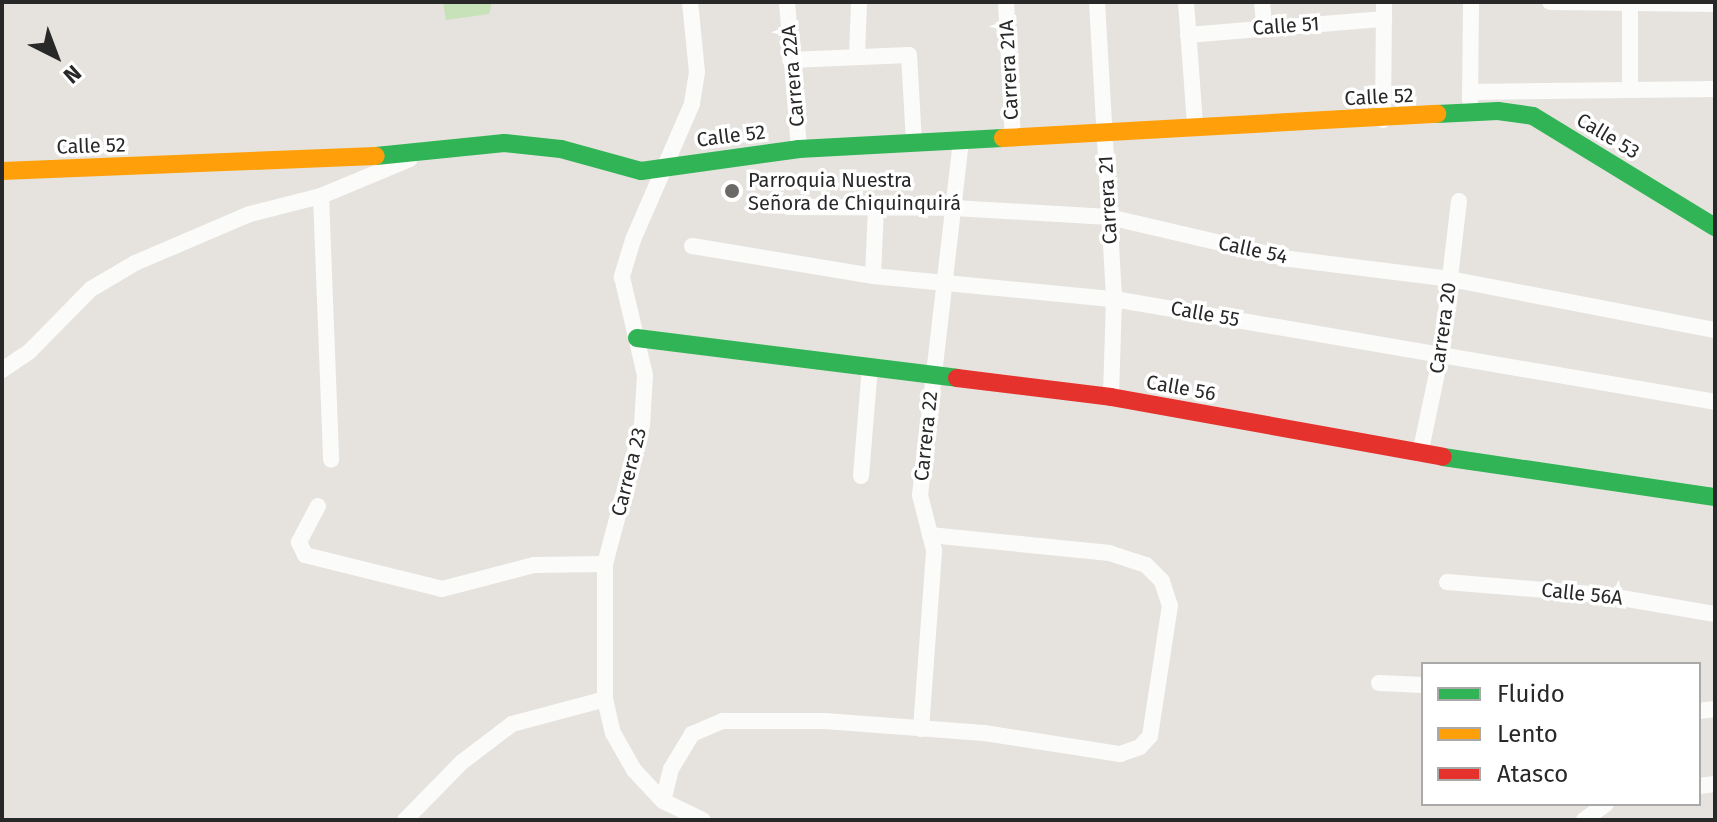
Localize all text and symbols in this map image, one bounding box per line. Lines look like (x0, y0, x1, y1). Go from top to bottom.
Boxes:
street label: Calle 51 (1252, 12, 1320, 40)
north arrow (16, 16, 96, 96)
street label: Carrera 21A (994, 19, 1024, 121)
street label: Carrera 22A (777, 24, 809, 128)
text: N (58, 59, 87, 89)
street label: Calle 52 (1344, 83, 1414, 111)
street label: Calle 53 (1572, 108, 1644, 164)
street label: Calle 52 (695, 120, 767, 152)
street label: Calle 52 (56, 133, 126, 159)
street label: Carrera 21 (1094, 155, 1122, 245)
place label: Parroquia Nuestra Señora de Chiquinquirá (748, 168, 961, 215)
marker: Parroquia Nuestra Señora de Chiquinquirá (723, 182, 741, 200)
street label: Calle 54 (1216, 231, 1290, 269)
street label: Carrera 20 (1425, 281, 1461, 375)
street label: Calle 55 (1169, 296, 1241, 332)
street label: Calle 56 (1144, 370, 1218, 406)
street label: Carrera 22 (909, 390, 943, 482)
street label: Carrera 23 (606, 425, 652, 519)
street label: Calle 56A (1540, 578, 1624, 610)
legend (1421, 662, 1701, 806)
text: Fluido (1497, 680, 1565, 708)
text: Lento (1497, 720, 1558, 748)
text: Atasco (1497, 760, 1568, 788)

